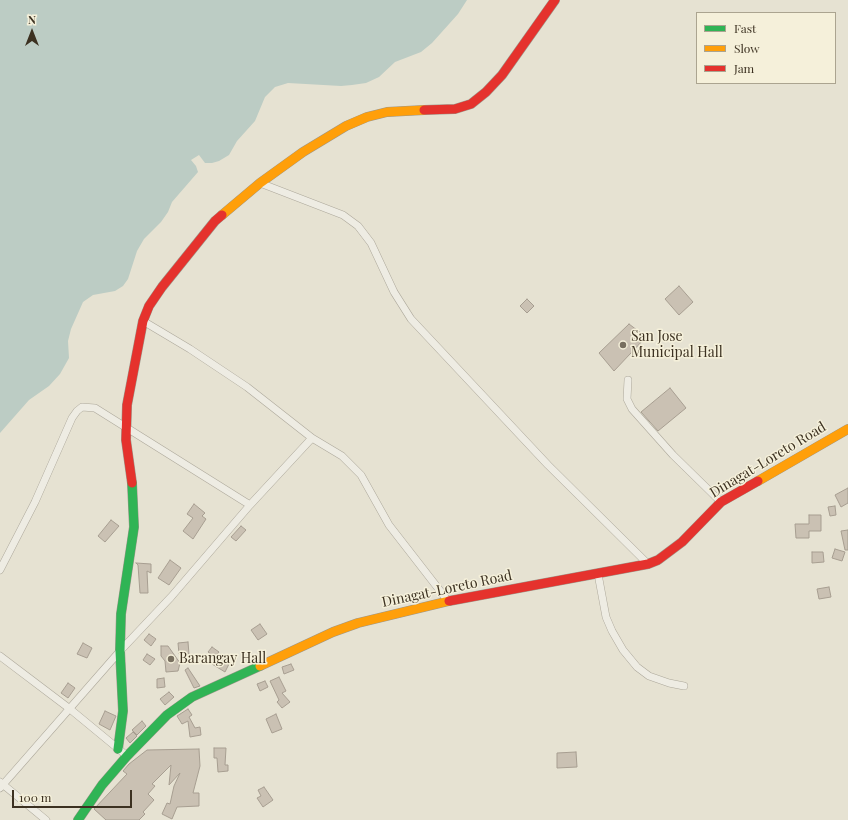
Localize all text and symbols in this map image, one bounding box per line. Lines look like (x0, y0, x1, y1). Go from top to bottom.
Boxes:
north arrow (12, 12, 52, 52)
text: N (28, 12, 36, 27)
legend (696, 12, 836, 84)
text: Fast (734, 20, 756, 36)
text: Slow (734, 40, 760, 56)
text: Jam (734, 60, 754, 76)
place label: San Jose Municipal Hall (631, 329, 723, 362)
marker: San Jose Municipal Hall (618, 340, 628, 350)
street label: Dinagat-Loreto Road (707, 419, 829, 501)
street label: Dinagat-Loreto Road (380, 567, 514, 611)
place label: Barangay Hall (179, 651, 266, 667)
marker: Barangay Hall (166, 654, 176, 664)
scale bar (14, 782, 134, 808)
text: 100 m (19, 789, 51, 805)

